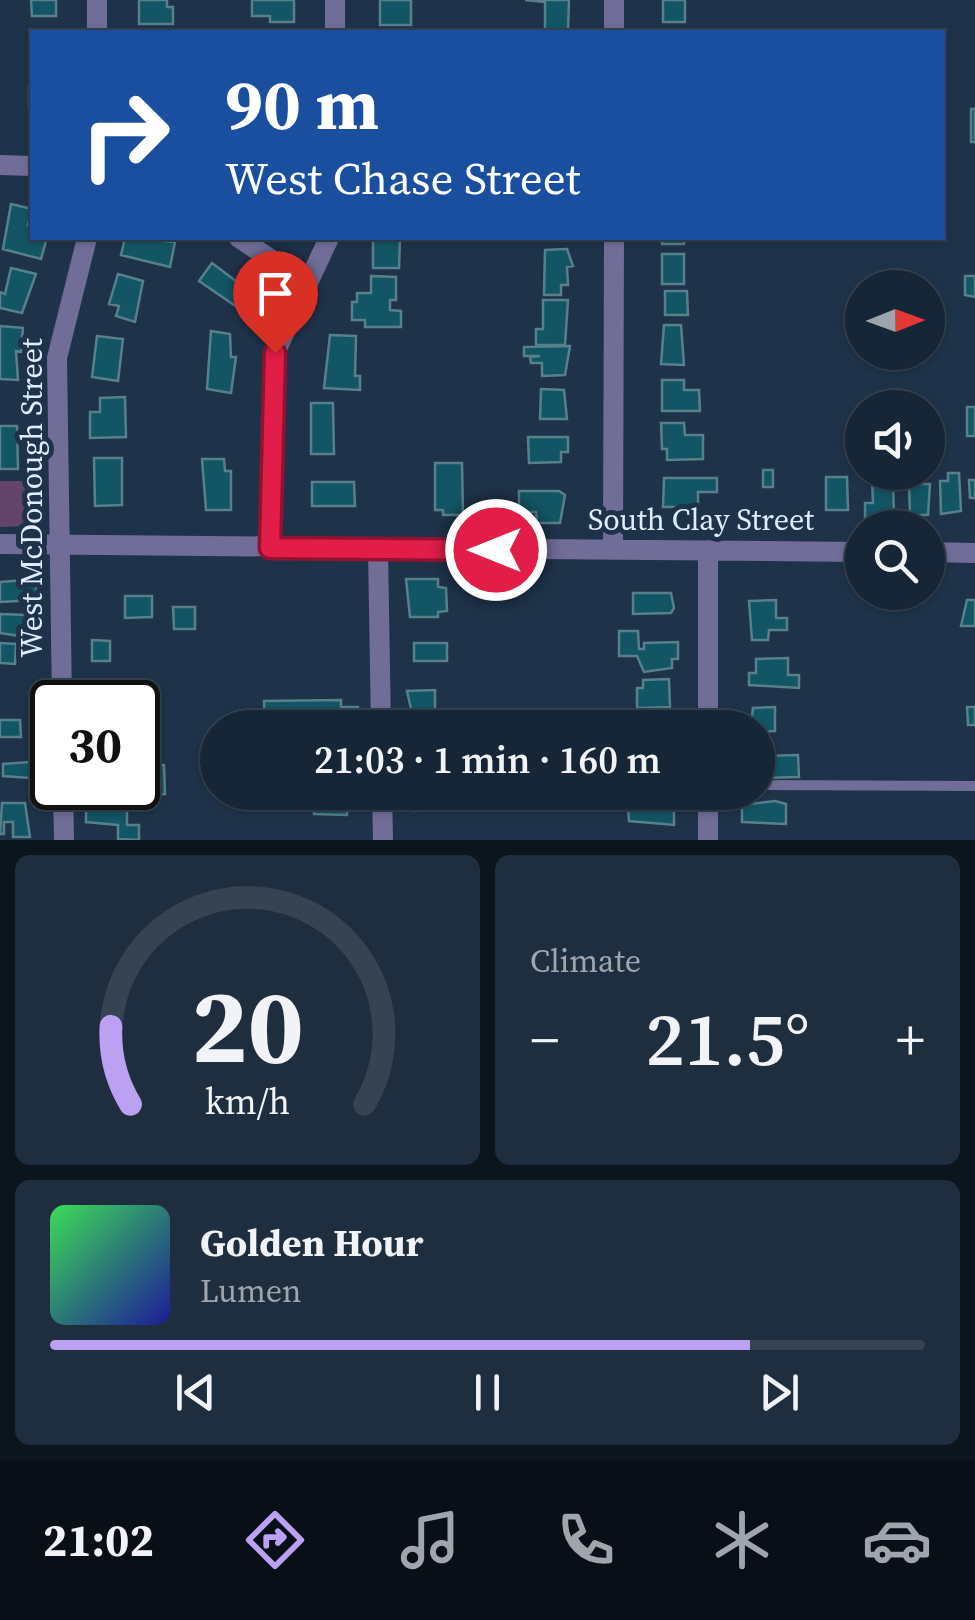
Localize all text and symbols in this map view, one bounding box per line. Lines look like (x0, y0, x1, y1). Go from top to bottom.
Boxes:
text: 90 m (225, 56, 379, 152)
icon: right (60, 70, 190, 200)
text: West Chase Street (225, 147, 580, 209)
pin (233, 251, 318, 354)
icon: arrive (248, 266, 303, 321)
north arrow (845, 270, 945, 370)
map controls (845, 270, 945, 610)
street label: West McDonough Street (11, 338, 52, 658)
button: sound (845, 390, 945, 490)
position arrow (444, 498, 548, 602)
street label: South Clay Street (588, 499, 814, 540)
button: search (845, 510, 945, 610)
speed limit sign: 30 (30, 680, 160, 810)
text: 21:03 · 1 min · 160 m (314, 734, 661, 786)
text: Climate (530, 939, 641, 983)
text: 20 (191, 954, 304, 1097)
text: 21.5° (645, 987, 810, 1090)
text: − (530, 1002, 559, 1077)
text: + (896, 1002, 925, 1077)
text: km/h (205, 1077, 290, 1126)
text: Golden Hour (200, 1217, 423, 1269)
text: Lumen (200, 1269, 302, 1313)
icon: previous (168, 1365, 223, 1420)
icon: pause (460, 1365, 515, 1420)
icon: next (752, 1365, 807, 1420)
icon: directions (240, 1505, 310, 1575)
icon: music (395, 1505, 465, 1575)
icon: phone (551, 1505, 621, 1575)
icon: climate (707, 1505, 777, 1575)
icon: car (862, 1505, 932, 1575)
text: 21:02 (43, 1509, 154, 1571)

